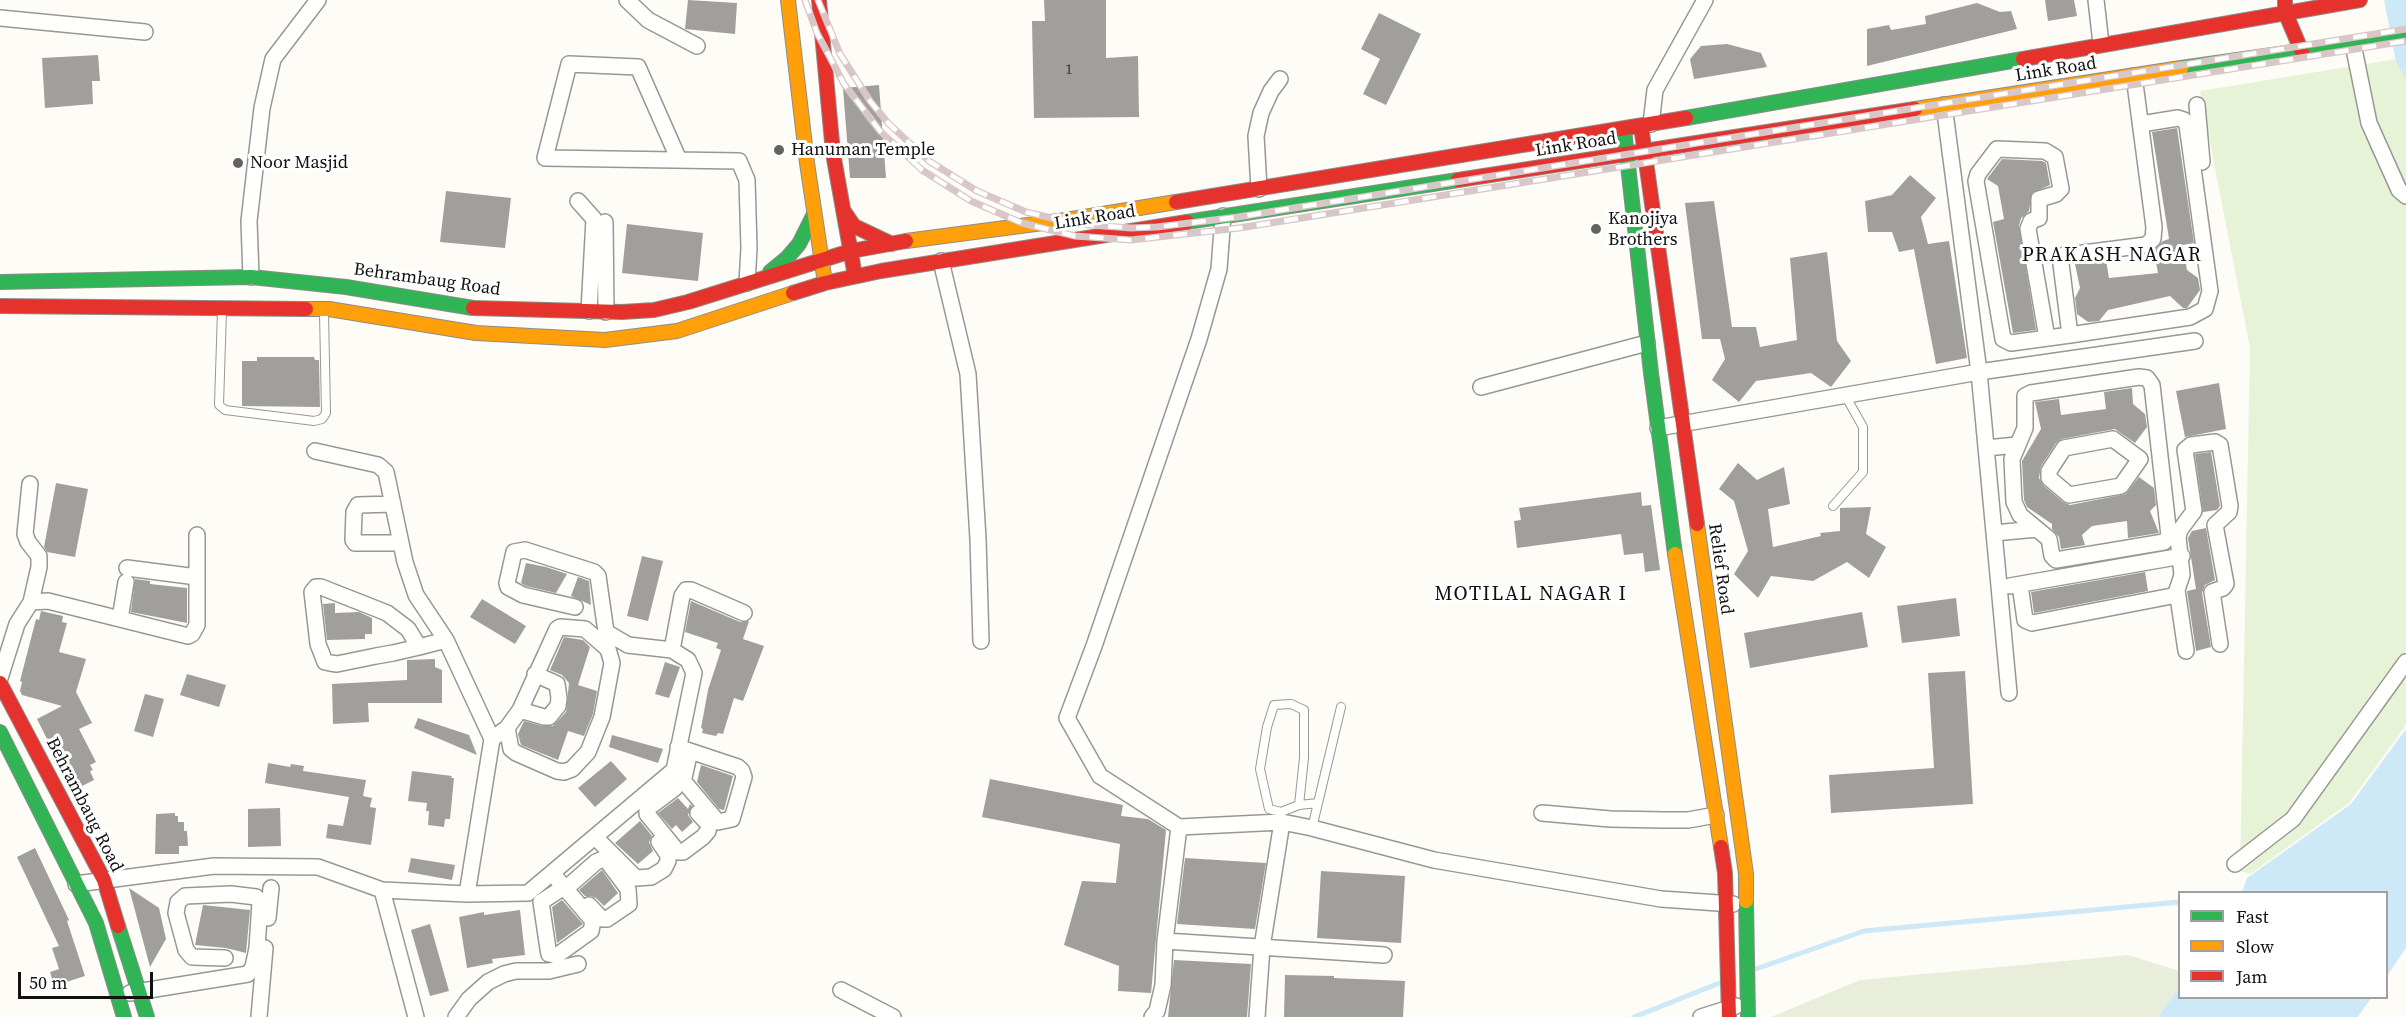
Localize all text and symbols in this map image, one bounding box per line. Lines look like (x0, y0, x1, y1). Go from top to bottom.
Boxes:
street label: Link Road (2014, 53, 2098, 87)
house number: 1 (1065, 61, 1073, 79)
street label: Link Road (1534, 128, 1618, 162)
place label: Hanuman Temple (791, 139, 935, 161)
marker: Hanuman Temple (772, 143, 786, 157)
place label: Noor Masjid (250, 152, 348, 174)
marker: Noor Masjid (231, 156, 245, 170)
street label: Link Road (1053, 201, 1137, 235)
place label: Kanojiya Brothers (1608, 208, 1678, 250)
marker: Kanojiya Brothers (1589, 222, 1603, 236)
district label: PRAKASH NAGAR (2022, 244, 2202, 268)
street label: Behrambaug Road (352, 259, 502, 301)
street label: Relief Road (1703, 522, 1737, 616)
district label: MOTILAL NAGAR I (1434, 583, 1628, 607)
street label: Behrambaug Road (41, 734, 127, 876)
legend (2178, 891, 2388, 999)
text: Fast (2236, 904, 2269, 929)
text: Slow (2236, 934, 2274, 959)
scale bar (21, 960, 156, 998)
text: Jam (2236, 964, 2268, 989)
text: 50 m (29, 970, 67, 995)

